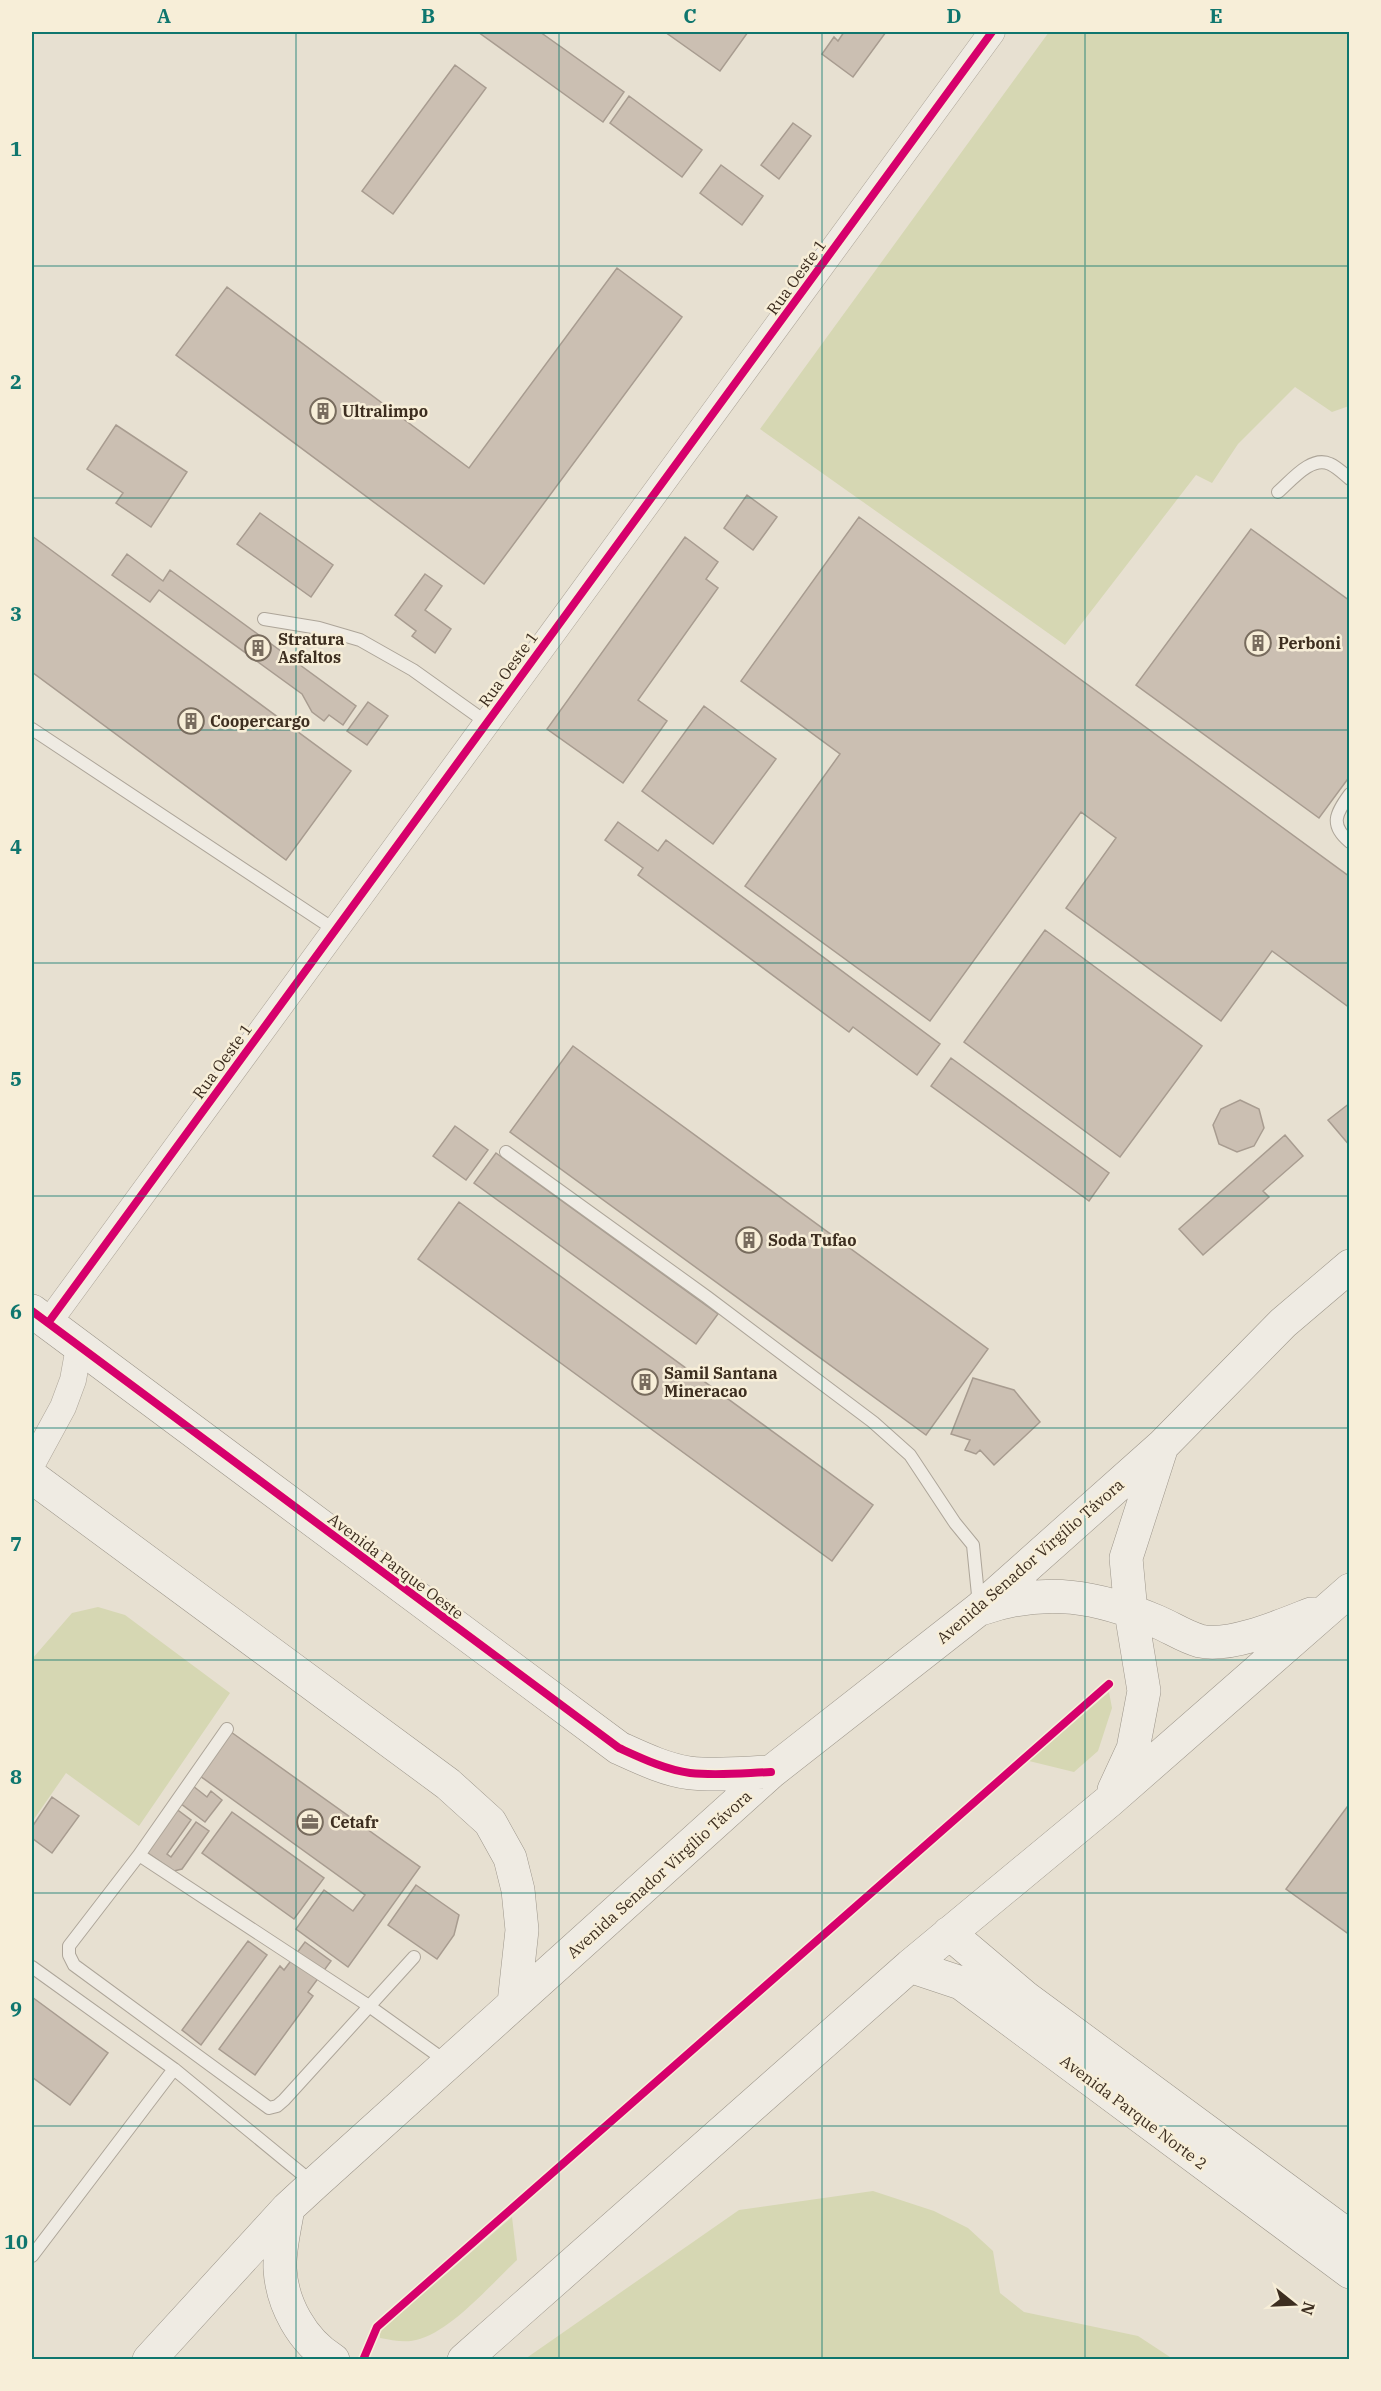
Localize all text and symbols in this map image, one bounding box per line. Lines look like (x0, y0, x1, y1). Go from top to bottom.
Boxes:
text: A (157, 2, 171, 29)
text: B (421, 2, 435, 29)
text: C (683, 2, 697, 29)
text: D (946, 2, 962, 29)
text: E (1209, 2, 1223, 29)
text: 1 (10, 135, 22, 162)
street label: Rua Oeste 1 (762, 235, 830, 319)
text: 2 (10, 368, 22, 395)
building icon: Ultralimpo (308, 396, 338, 426)
place label: Ultralimpo (342, 401, 428, 421)
text: 3 (10, 600, 22, 627)
street label: Rua Oeste 1 (474, 627, 542, 711)
building icon: Perboni (1243, 628, 1273, 658)
place label: Stratura Asfaltos (278, 629, 344, 667)
building icon: Stratura Asfaltos (243, 633, 273, 663)
place label: Perboni (1278, 633, 1341, 653)
building icon: Coopercargo (176, 706, 206, 736)
place label: Coopercargo (210, 711, 310, 731)
text: 4 (10, 833, 22, 860)
street label: Rua Oeste 1 (188, 1019, 256, 1103)
text: 5 (10, 1065, 22, 1092)
building icon: Soda Tufao (734, 1225, 764, 1255)
place label: Soda Tufao (768, 1230, 857, 1250)
text: 6 (10, 1298, 22, 1325)
place label: Samil Santana Mineracao (664, 1363, 778, 1401)
building icon: Samil Santana Mineracao (630, 1367, 660, 1397)
street label: Avenida Senador Virgílio Távora (932, 1474, 1128, 1648)
street label: Avenida Parque Oeste (324, 1509, 468, 1623)
text: 7 (10, 1530, 22, 1557)
text: 8 (10, 1763, 22, 1790)
street label: Avenida Senador Virgílio Távora (562, 1786, 756, 1962)
office icon: Cetafr (295, 1807, 325, 1837)
place label: Cetafr (330, 1812, 379, 1832)
text: 9 (10, 1995, 22, 2022)
street label: Avenida Parque Norte 2 (1057, 2050, 1211, 2174)
text: 10 (4, 2228, 28, 2255)
north arrow (1264, 2274, 1324, 2334)
text: N (1297, 2300, 1320, 2318)

